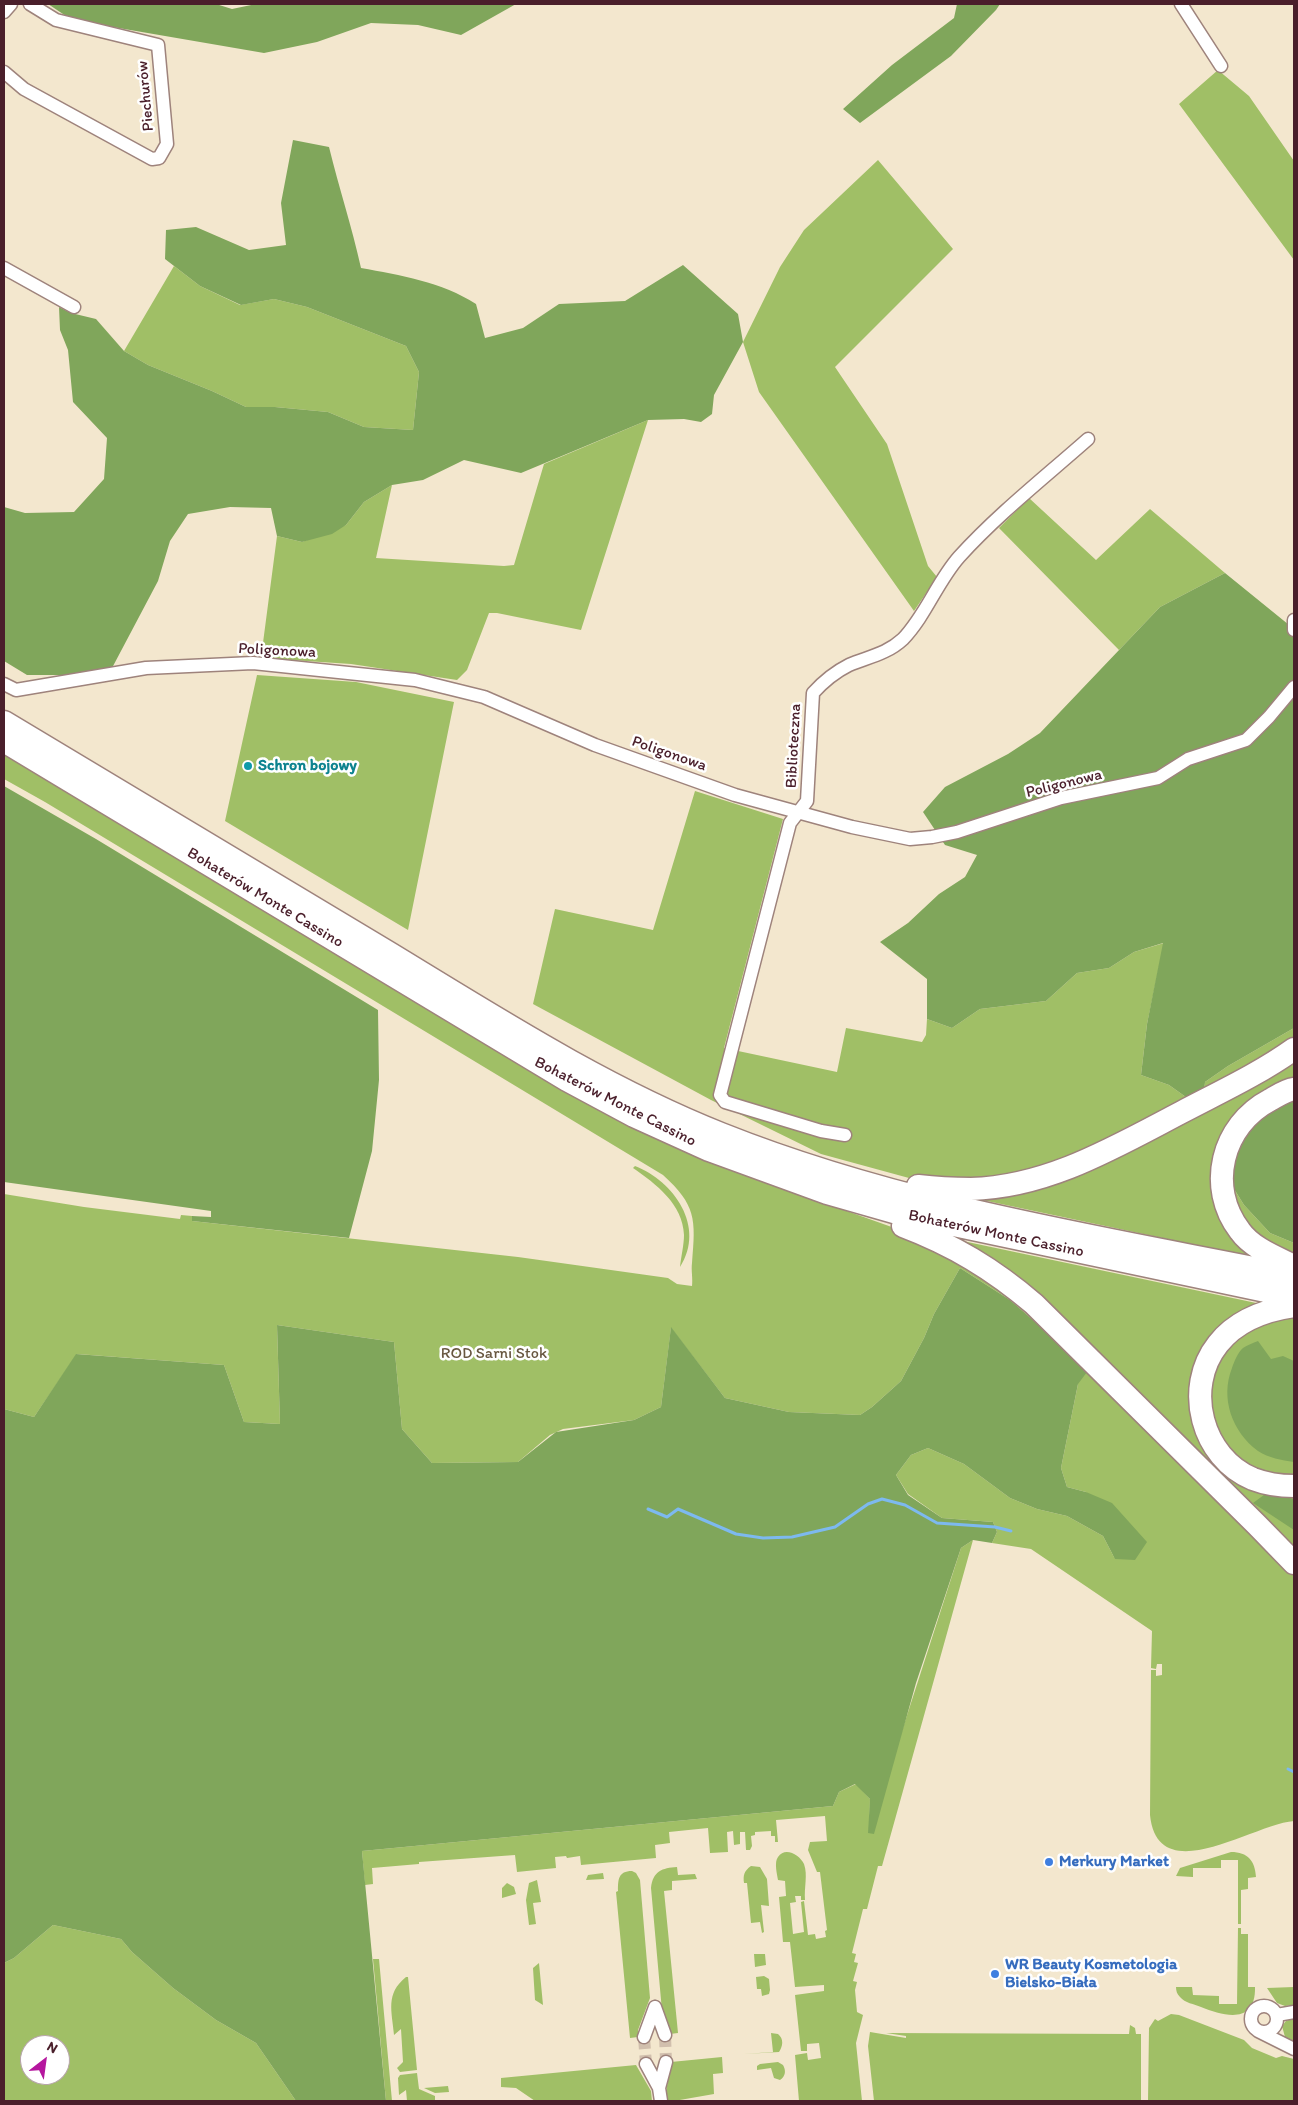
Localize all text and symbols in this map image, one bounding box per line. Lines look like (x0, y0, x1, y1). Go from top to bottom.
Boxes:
street label: Piechurów (133, 60, 159, 132)
street label: Poligonowa (238, 639, 316, 663)
street label: Biblioteczna (782, 703, 806, 789)
street label: Poligonowa (629, 732, 709, 776)
place label: Schron bojowy (258, 756, 357, 776)
marker: Schron bojowy (242, 760, 254, 772)
street label: Poligonowa (1024, 765, 1104, 803)
street label: Bohaterów Monte Cassino (183, 844, 347, 952)
street label: Bohaterów Monte Cassino (531, 1053, 699, 1151)
street label: Bohaterów Monte Cassino (907, 1206, 1085, 1262)
park label: ROD Sarni Stok (441, 1344, 547, 1364)
place label: Merkury Market (1059, 1852, 1169, 1872)
marker: Merkury Market (1043, 1856, 1055, 1868)
place label: WR Beauty Kosmetologia Bielsko-Biała (1005, 1955, 1177, 1993)
marker: WR Beauty Kosmetologia Bielsko-Biała (989, 1968, 1001, 1980)
north arrow (20, 2035, 70, 2085)
text: N (44, 2038, 61, 2057)

